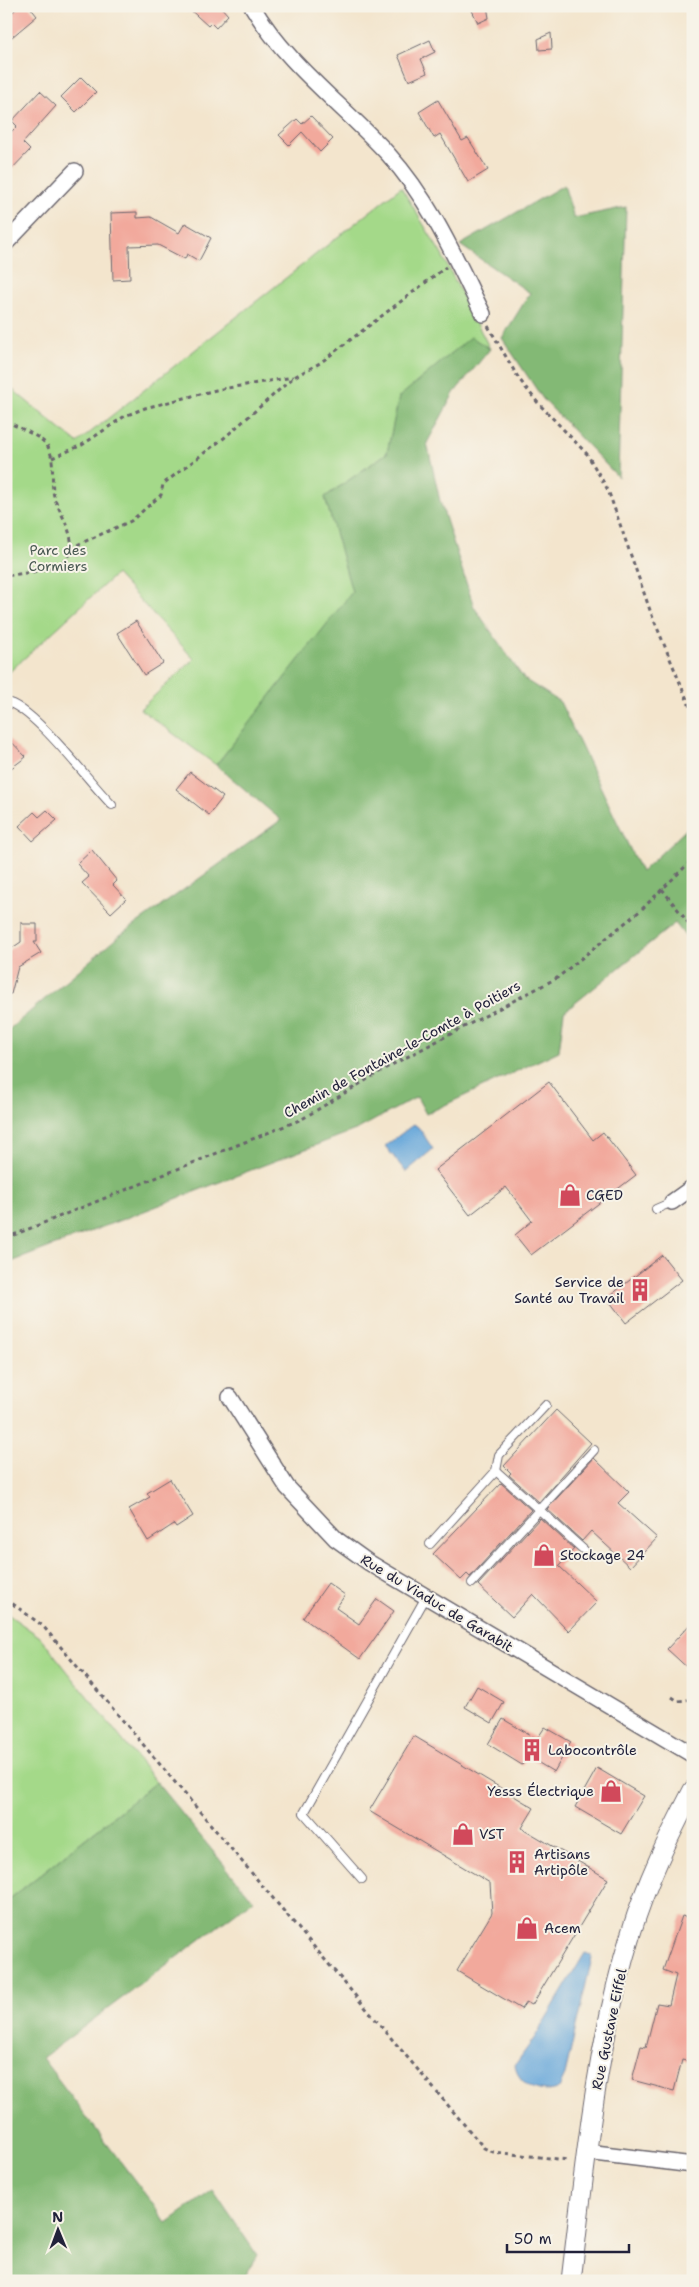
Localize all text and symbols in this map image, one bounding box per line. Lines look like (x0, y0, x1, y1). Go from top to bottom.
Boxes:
park label: Parc des Cormiers (28, 541, 88, 575)
street label: Chemin de Fontaine-le-Comte à Poitiers (281, 976, 524, 1122)
shop icon: CGED (557, 1182, 583, 1208)
place label: CGED (586, 1186, 623, 1204)
place label: Service de Santé au Travail (514, 1273, 625, 1307)
building icon: Service de Santé au Travail (627, 1277, 653, 1303)
shop icon: Stockage 24 (531, 1542, 557, 1568)
place label: Stockage 24 (560, 1546, 645, 1564)
street label: Rue du Viaduc de Garabit (357, 1550, 517, 1656)
building icon: Labocontrôle (519, 1737, 545, 1763)
place label: Labocontrôle (548, 1741, 637, 1759)
shop icon: Yesss Électrique (598, 1778, 624, 1804)
place label: Yesss Électrique (487, 1782, 594, 1800)
shop icon: VST (450, 1821, 476, 1847)
place label: VST (479, 1825, 505, 1843)
place label: Artisans Artipôle (534, 1845, 591, 1879)
building icon: Artisans Artipôle (504, 1849, 530, 1875)
shop icon: Acem (514, 1915, 540, 1941)
place label: Acem (544, 1919, 581, 1937)
street label: Rue Gustave Eiffel (587, 1966, 631, 2091)
north arrow (32, 2204, 82, 2254)
text: N (52, 2208, 63, 2226)
scale bar (507, 2222, 629, 2254)
text: 50 m (514, 2229, 552, 2249)

